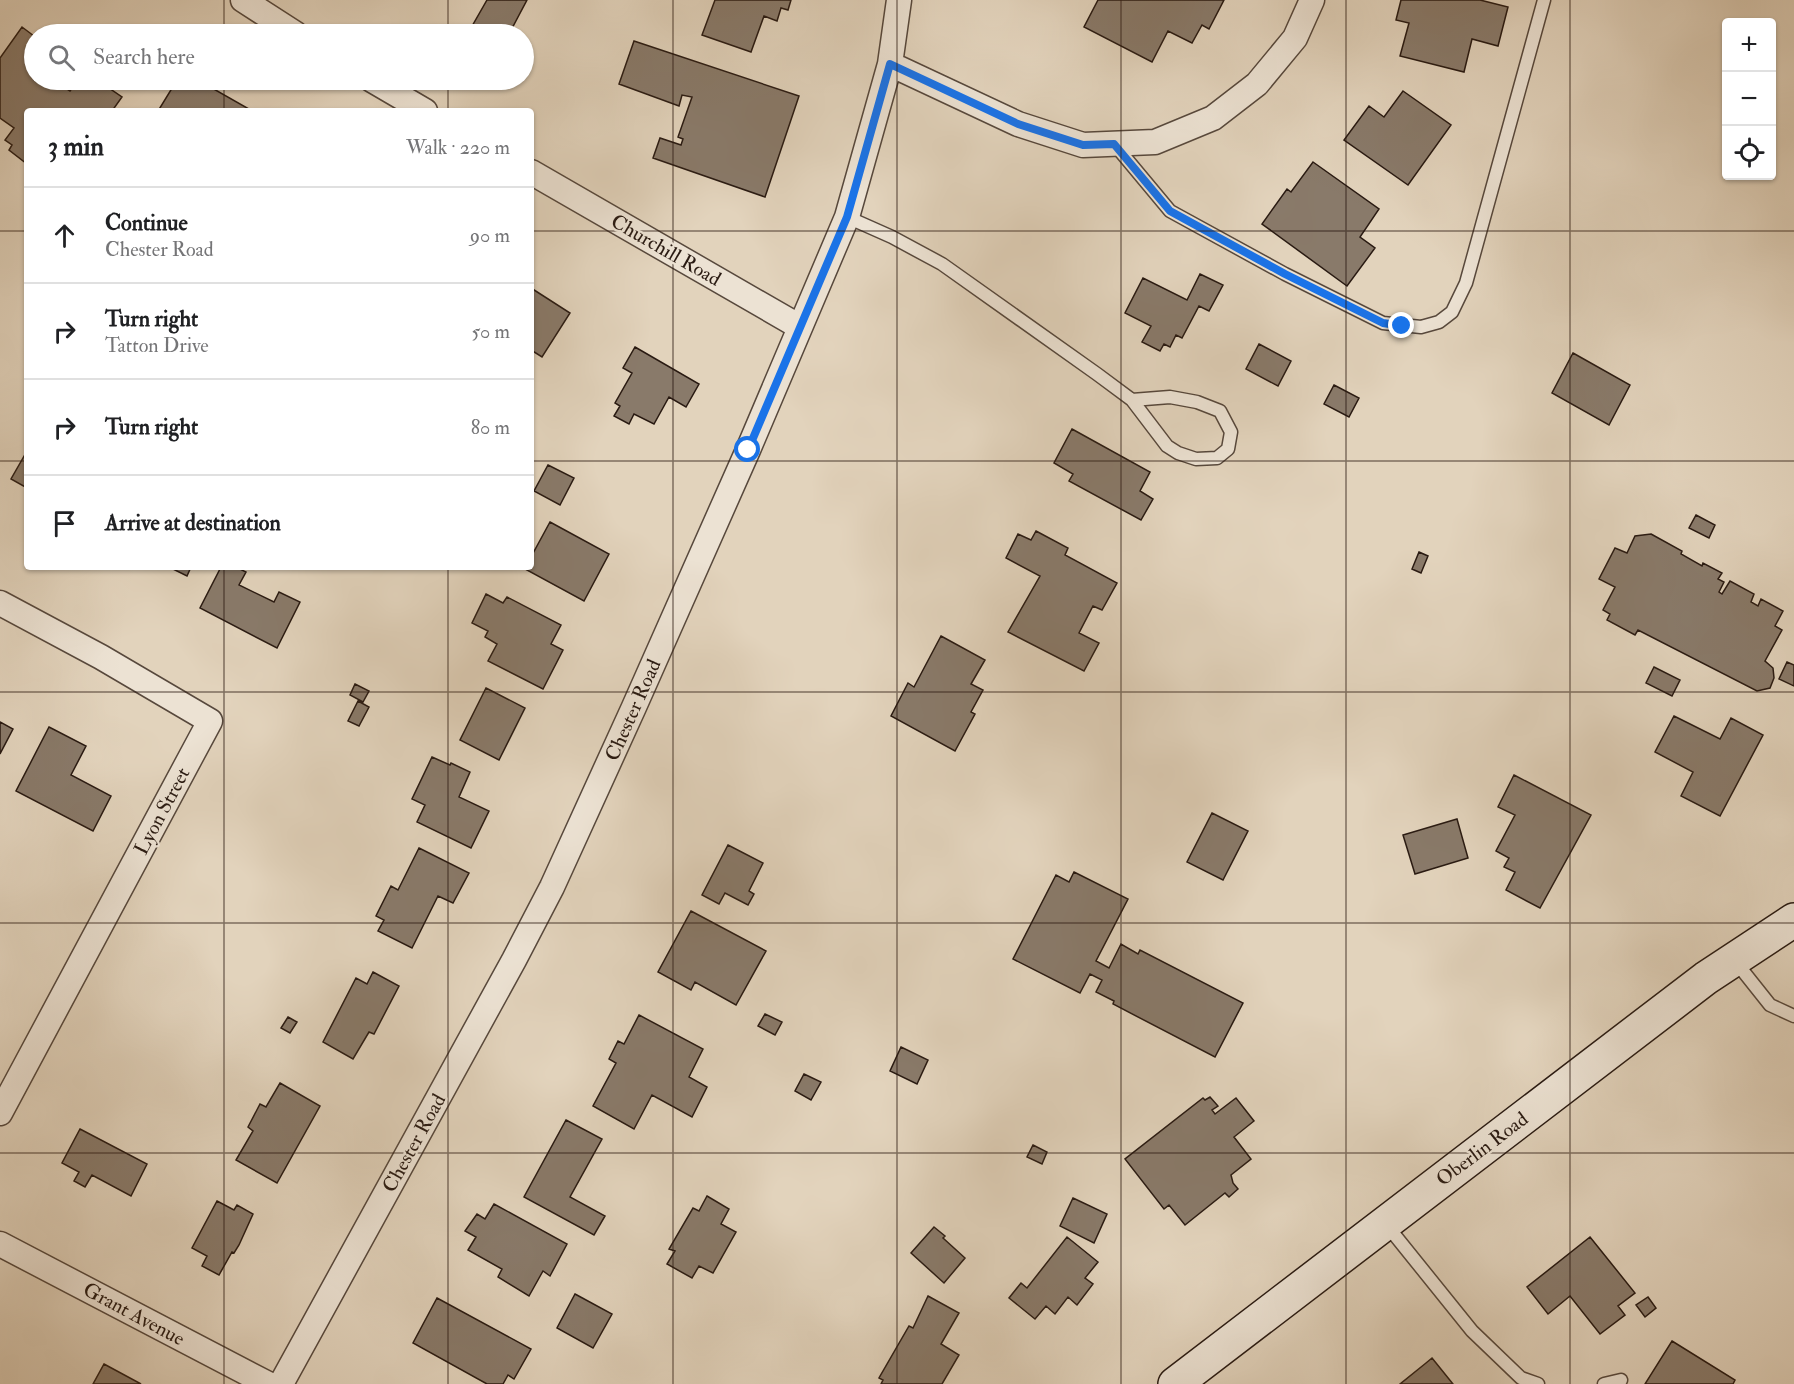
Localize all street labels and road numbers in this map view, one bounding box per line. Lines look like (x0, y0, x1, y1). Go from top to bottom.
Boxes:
street label: Churchill Road (607, 208, 726, 292)
street label: Chester Road (599, 655, 667, 765)
street label: Lyon Street (129, 763, 196, 859)
street label: Chester Road (377, 1089, 451, 1197)
street label: Oberlin Road (1431, 1106, 1533, 1192)
street label: Grant Avenue (79, 1277, 189, 1351)

